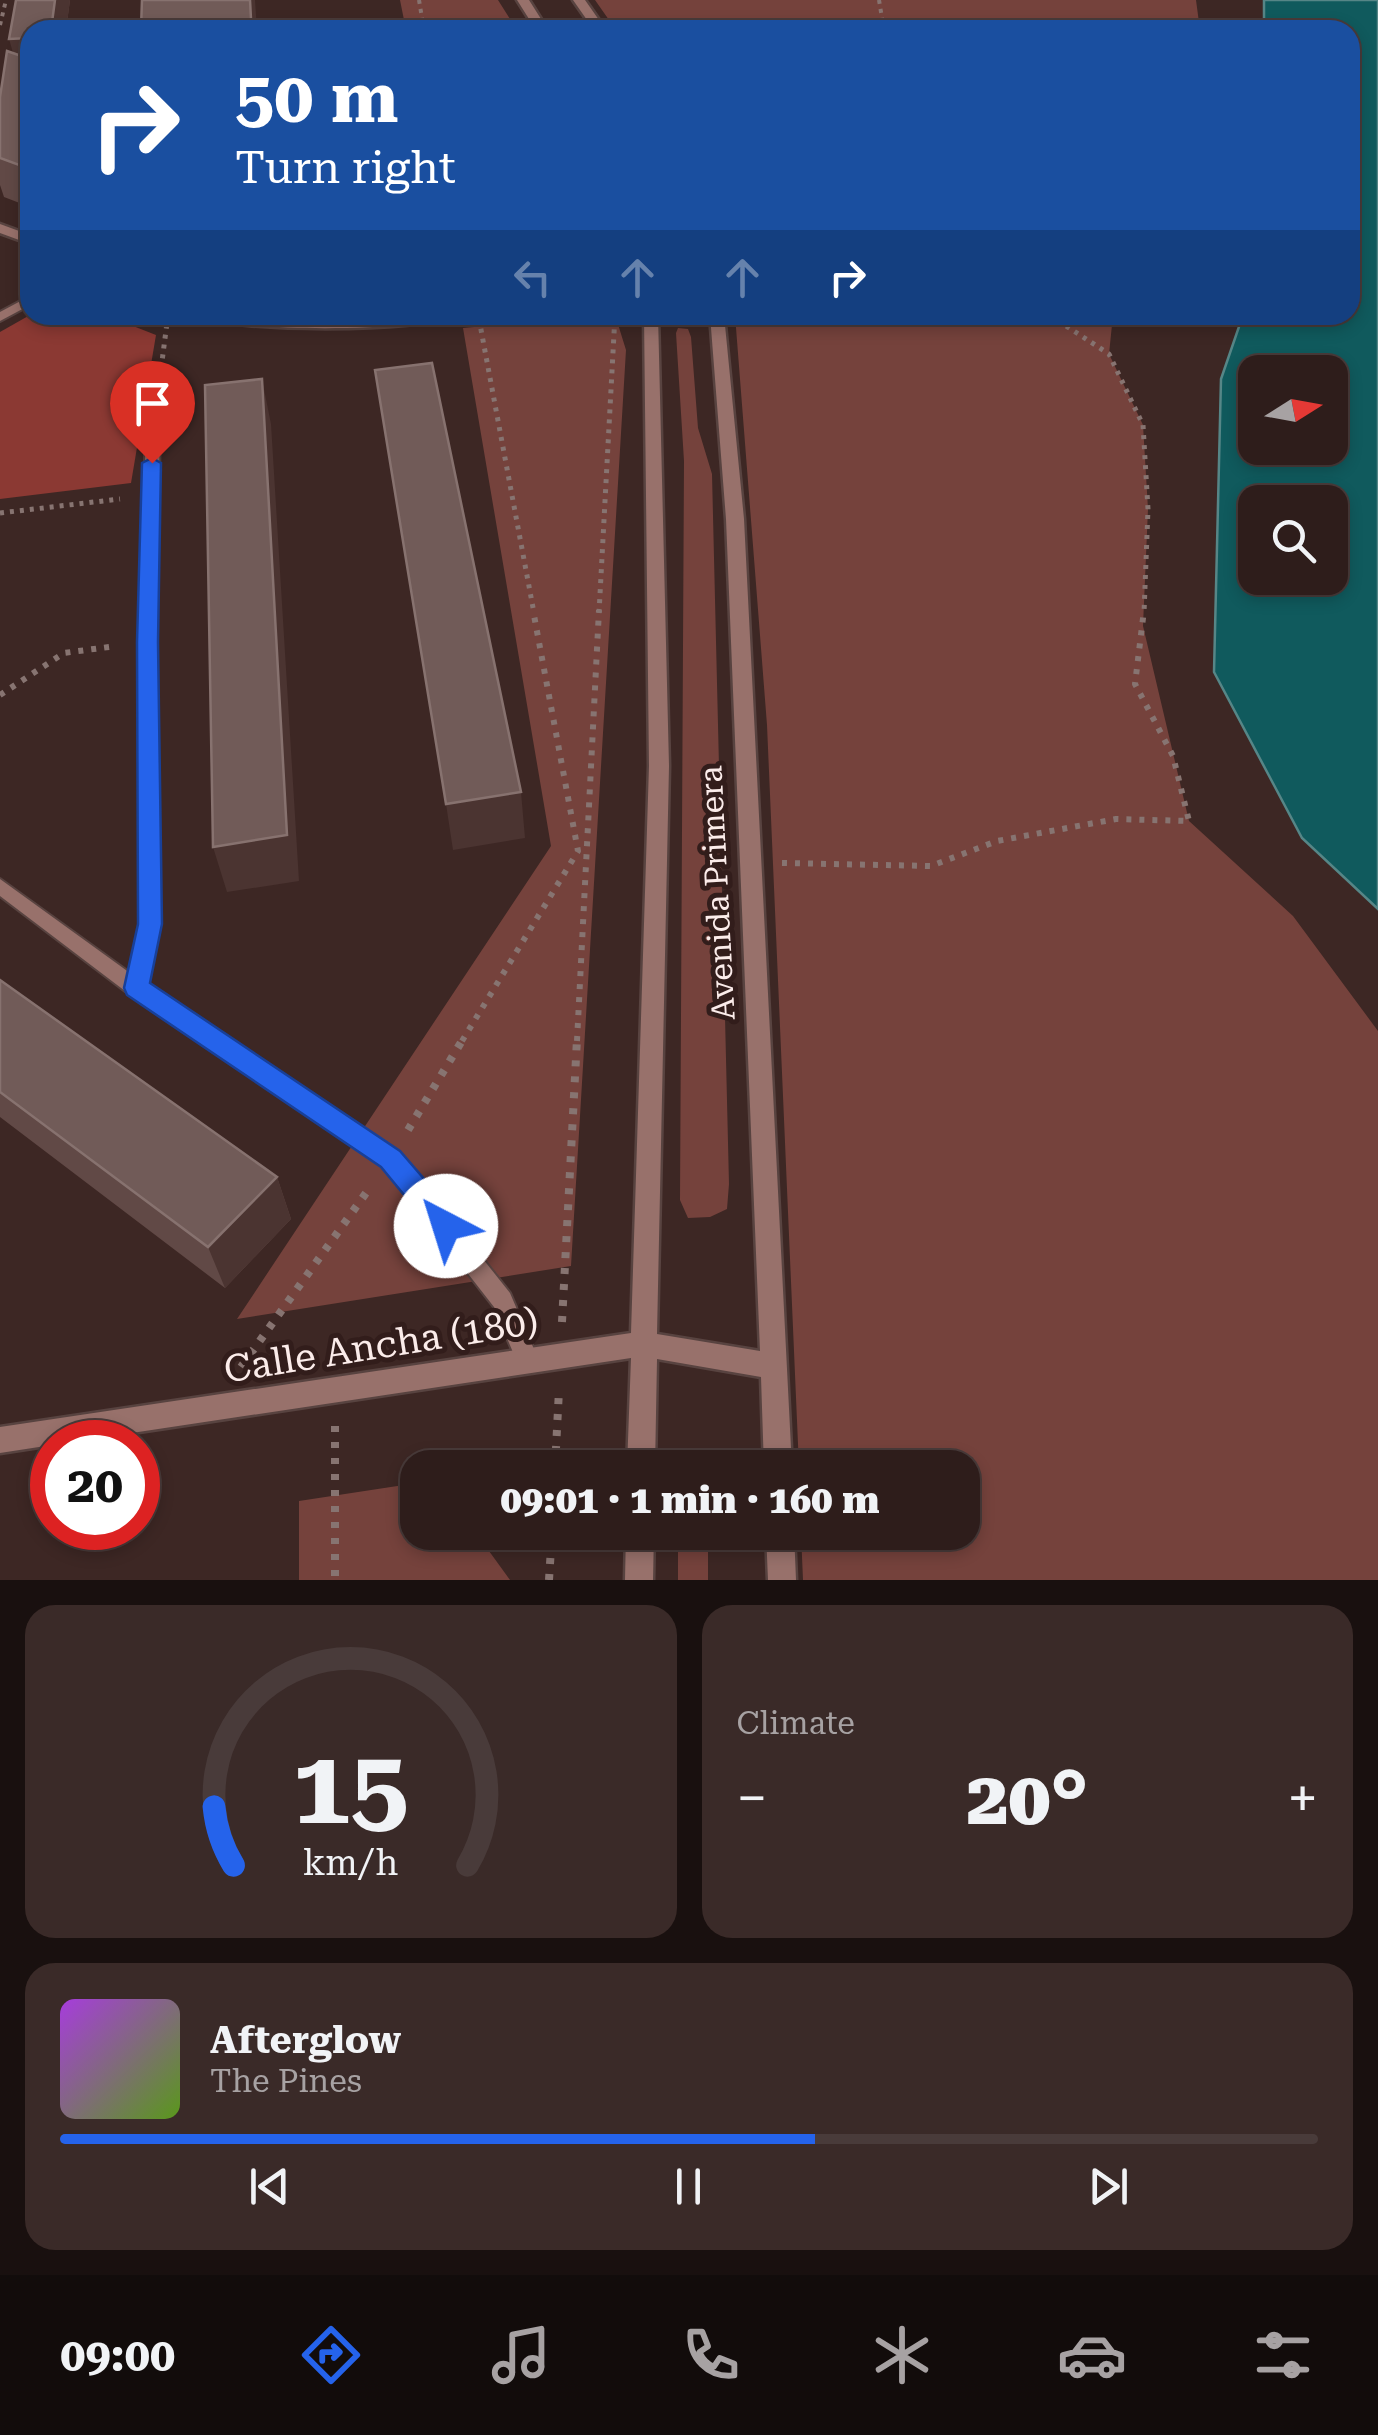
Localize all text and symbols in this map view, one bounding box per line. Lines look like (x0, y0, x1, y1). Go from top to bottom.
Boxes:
text: 50 m (235, 57, 399, 139)
icon: right (70, 60, 200, 190)
text: Turn right (235, 141, 456, 194)
icon: left (505, 250, 560, 305)
icon: ahead (610, 250, 665, 305)
icon: ahead (715, 250, 770, 305)
icon: right (820, 250, 875, 305)
north arrow (1238, 355, 1348, 465)
map controls (1238, 355, 1348, 595)
pin (110, 361, 195, 464)
icon: arrive (125, 376, 180, 431)
button: search (1238, 485, 1348, 595)
street label: Avenida Primera (691, 765, 743, 1021)
position arrow (394, 1174, 498, 1278)
street label: Calle Ancha (180) (221, 1298, 541, 1392)
speed limit sign: 20 (30, 1420, 160, 1550)
text: 09:01 · 1 min · 160 m (500, 1478, 880, 1522)
text: Climate (737, 1704, 855, 1742)
text: 15 (293, 1727, 409, 1848)
text: 20° (966, 1754, 1088, 1842)
text: − (737, 1766, 767, 1830)
text: + (1287, 1766, 1318, 1830)
text: km/h (303, 1842, 399, 1884)
text: Afterglow (210, 2018, 401, 2062)
text: The Pines (210, 2062, 362, 2100)
icon: previous (242, 2159, 297, 2214)
icon: pause (661, 2159, 716, 2214)
icon: next (1081, 2159, 1136, 2214)
icon: directions (296, 2320, 366, 2390)
icon: music (486, 2320, 556, 2390)
icon: phone (676, 2320, 746, 2390)
icon: climate (867, 2320, 937, 2390)
icon: car (1057, 2320, 1127, 2390)
icon: filters (1248, 2320, 1318, 2390)
text: 09:00 (60, 2329, 175, 2382)

